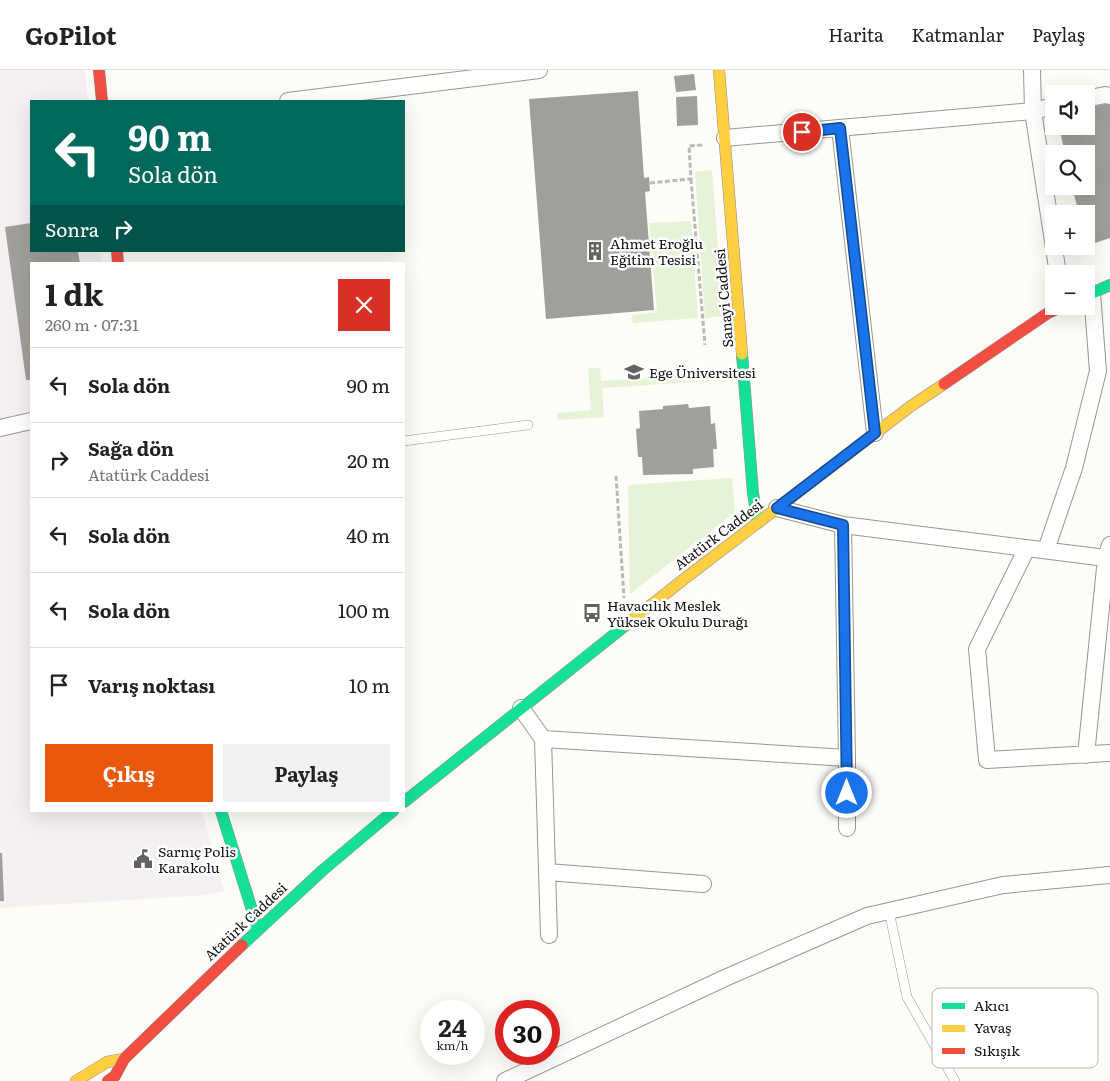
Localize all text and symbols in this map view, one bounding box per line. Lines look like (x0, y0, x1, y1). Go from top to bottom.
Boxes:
text: GoPilot (25, 17, 117, 52)
text: Harita (828, 21, 884, 48)
text: Katmanlar (912, 21, 1004, 48)
text: Paylaş (1032, 21, 1085, 48)
map controls (1045, 85, 1095, 315)
button: sound (1045, 85, 1095, 135)
text: 90 m (128, 110, 212, 162)
pin (781, 111, 823, 153)
icon: arrive (788, 118, 816, 146)
icon: left (45, 120, 110, 185)
button: search (1045, 145, 1095, 195)
text: Sola dön (128, 157, 218, 190)
button: + (1045, 205, 1095, 255)
text: Sonra (45, 215, 99, 243)
icon: right (109, 215, 137, 243)
place label: Ahmet Eroğlu Eğitim Tesisi (610, 233, 703, 269)
building icon: Ahmet Eroğlu Eğitim Tesisi (584, 240, 606, 262)
street label: Sanayi Caddesi (709, 247, 737, 348)
button: − (1045, 265, 1095, 315)
text: 1 dk (45, 271, 103, 315)
button: close (338, 279, 390, 331)
text: 260 m · 07:31 (45, 312, 139, 336)
school or university icon: Ege Üniversitesi (623, 361, 645, 383)
place label: Ege Üniversitesi (649, 362, 756, 382)
icon: left (45, 371, 73, 399)
text: Sola dön (88, 371, 170, 399)
text: 90 m (347, 371, 390, 399)
text: Sağa dön (88, 434, 174, 462)
icon: right (45, 446, 73, 474)
text: 20 m (347, 446, 390, 474)
text: Atatürk Caddesi (88, 462, 210, 486)
street label: Atatürk Caddesi (670, 494, 767, 574)
icon: left (45, 521, 73, 549)
text: Sola dön (88, 521, 170, 549)
text: 40 m (346, 521, 390, 549)
place label: Havacılık Meslek Yüksek Okulu Durağı (607, 595, 748, 631)
icon: left (45, 596, 73, 624)
text: Sola dön (88, 596, 170, 624)
text: 100 m (338, 596, 390, 624)
bus stop icon: Havacılık Meslek Yüksek Okulu Durağı (581, 602, 603, 624)
icon: arrive (45, 671, 73, 699)
text: Varış noktası (88, 671, 215, 699)
text: 10 m (349, 671, 390, 699)
button: Çıkış (45, 744, 213, 802)
button: Paylaş (223, 744, 390, 802)
position arrow (820, 766, 872, 818)
place label: Sarnıç Polis Karakolu (158, 841, 236, 877)
public building icon: Sarnıç Polis Karakolu (132, 848, 154, 870)
street label: Atatürk Caddesi (199, 877, 291, 965)
legend (932, 988, 1098, 1068)
text: Akıcı (974, 995, 1009, 1015)
speed limit sign: 30 (495, 1000, 560, 1065)
text: 24 (438, 1008, 467, 1045)
text: Yavaş (974, 1017, 1011, 1037)
text: km/h (437, 1036, 468, 1054)
text: Sıkışık (974, 1040, 1020, 1060)

